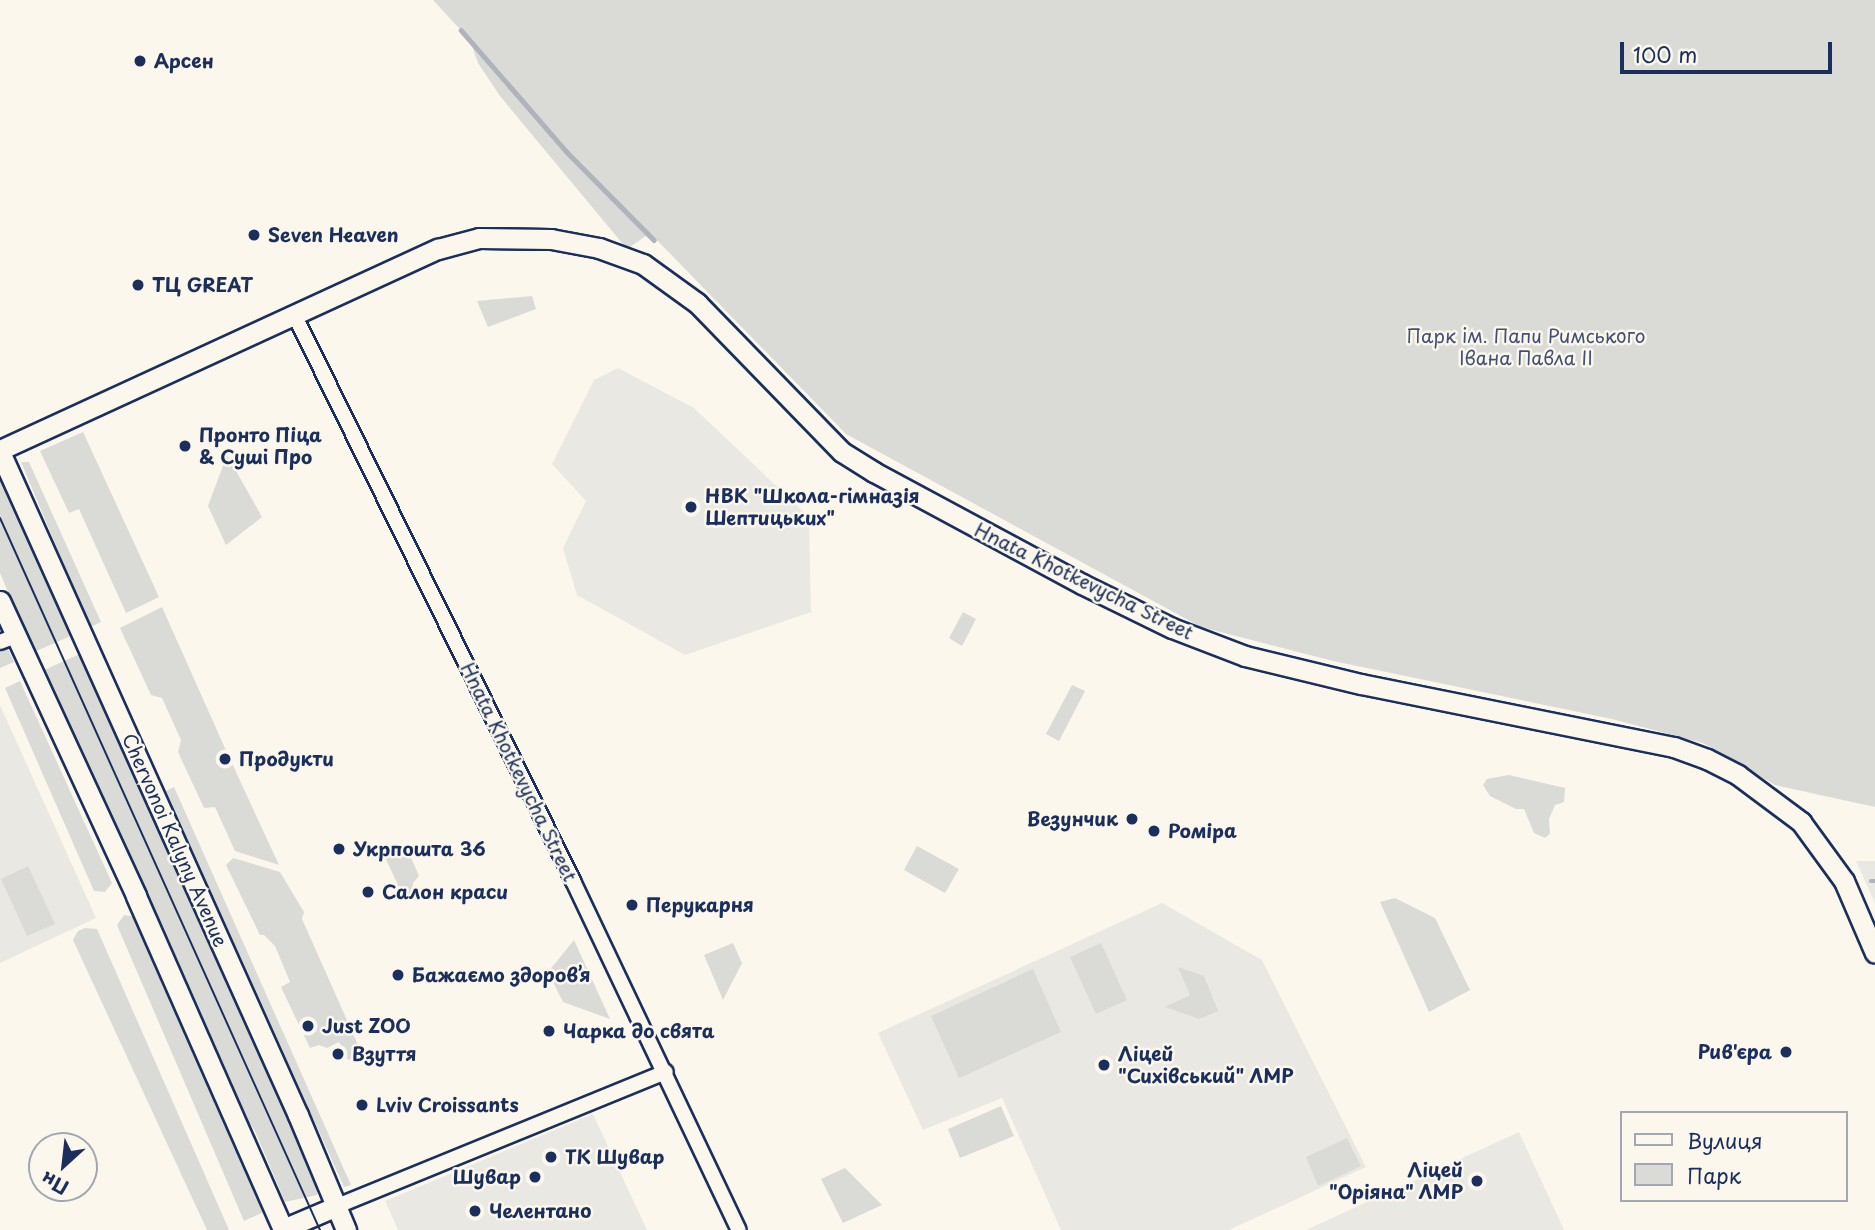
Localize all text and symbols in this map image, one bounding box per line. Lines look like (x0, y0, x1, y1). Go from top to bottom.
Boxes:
scale bar (1623, 28, 1835, 72)
text: 100 m (1633, 38, 1697, 70)
place label: Арсен (154, 50, 214, 72)
marker: Арсен (132, 53, 148, 69)
place label: Seven Heaven (268, 224, 399, 246)
marker: Seven Heaven (246, 227, 262, 243)
place label: ТЦ GREAT (152, 274, 253, 296)
marker: ТЦ GREAT (130, 277, 146, 293)
park label: Парк ім. Папи Римського Івана Павла ІІ (1406, 325, 1646, 369)
place label: Пронто Піца & Суші Про (199, 424, 323, 468)
marker: Пронто Піца & Суші Про (177, 438, 193, 454)
place label: НВК "Школа-гімназія Шептицьких" (705, 485, 918, 529)
marker: НВК "Школа-гімназія Шептицьких" (683, 499, 699, 515)
street label: Hnata Khotkevycha Street (971, 518, 1197, 644)
street label: Hnata Khotkevycha Street (456, 659, 582, 885)
street label: Chervonoi Kalyny Avenue (118, 730, 232, 950)
place label: Продукти (239, 748, 334, 770)
marker: Продукти (217, 751, 233, 767)
place label: Везунчик (1027, 808, 1118, 830)
marker: Везунчик (1124, 811, 1140, 827)
place label: Роміра (1168, 820, 1237, 842)
marker: Роміра (1146, 823, 1162, 839)
place label: Укрпошта 36 (353, 838, 486, 860)
marker: Укрпошта 36 (331, 841, 347, 857)
place label: Салон краси (382, 881, 508, 903)
marker: Салон краси (360, 884, 376, 900)
place label: Перукарня (646, 894, 754, 916)
marker: Перукарня (624, 897, 640, 913)
place label: Бажаємо здоровʼя (412, 964, 592, 986)
marker: Бажаємо здоровʼя (390, 967, 406, 983)
place label: Just ZOO (322, 1015, 411, 1037)
marker: Just ZOO (300, 1018, 316, 1034)
place label: Чарка до свята (563, 1020, 716, 1042)
marker: Чарка до свята (541, 1023, 557, 1039)
place label: Рив'єра (1698, 1041, 1772, 1063)
place label: Взуття (352, 1043, 417, 1065)
place label: Ліцей "Сихівський" ЛМР (1118, 1043, 1295, 1087)
marker: Рив'єра (1778, 1044, 1794, 1060)
marker: Взуття (330, 1046, 346, 1062)
marker: Ліцей "Сихівський" ЛМР (1096, 1057, 1112, 1073)
place label: Lviv Croissants (376, 1094, 520, 1116)
marker: Lviv Croissants (354, 1097, 370, 1113)
legend (1619, 1111, 1847, 1202)
text: Вулиця (1687, 1124, 1763, 1156)
north arrow (28, 1132, 98, 1202)
place label: ТК Шувар (565, 1146, 666, 1168)
marker: ТК Шувар (543, 1149, 559, 1165)
place label: Ліцей "Оріяна" ЛМР (1328, 1159, 1463, 1203)
text: Парк (1687, 1159, 1741, 1191)
text: Пн (36, 1165, 73, 1203)
place label: Шувар (453, 1166, 521, 1188)
marker: Шувар (527, 1169, 543, 1185)
marker: Ліцей "Оріяна" ЛМР (1469, 1173, 1485, 1189)
place label: Челентано (489, 1200, 591, 1222)
marker: Челентано (467, 1203, 483, 1219)

